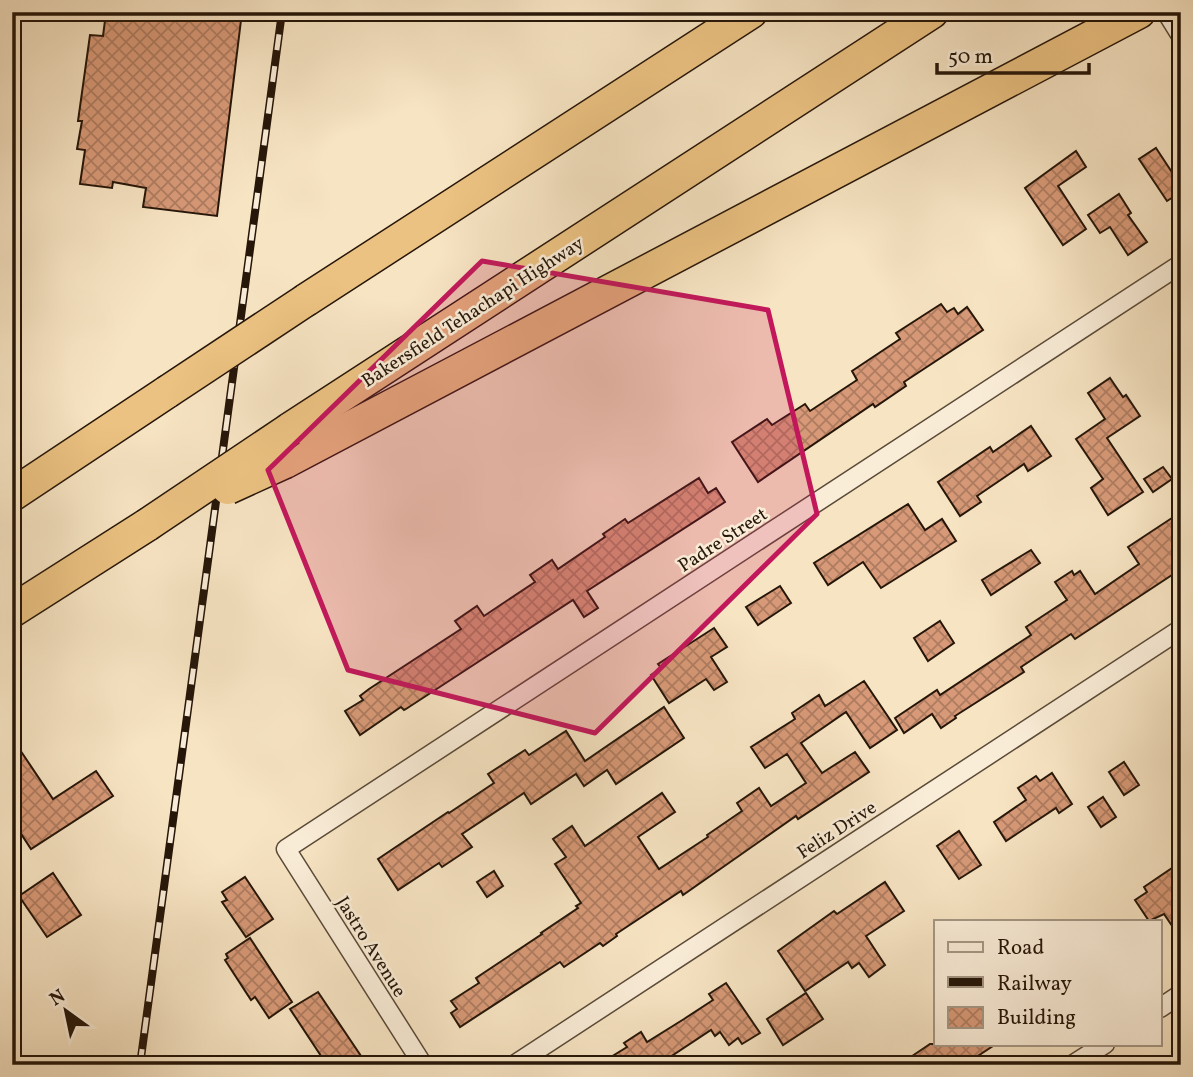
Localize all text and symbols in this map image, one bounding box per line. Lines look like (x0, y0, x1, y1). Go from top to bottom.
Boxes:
scale bar (937, 32, 1090, 76)
text: 50 m (948, 43, 993, 72)
street label: Bakersfield Tehachapi Highway (357, 231, 589, 394)
street label: Padre Street (673, 502, 773, 579)
street label: Feliz Drive (792, 795, 882, 866)
street label: Jastro Avenue (329, 892, 412, 1003)
legend (934, 920, 1162, 1046)
text: Road (997, 934, 1044, 963)
text: Railway (997, 970, 1073, 999)
north arrow (32, 976, 102, 1046)
text: N (45, 984, 71, 1013)
text: Building (997, 1004, 1076, 1033)

